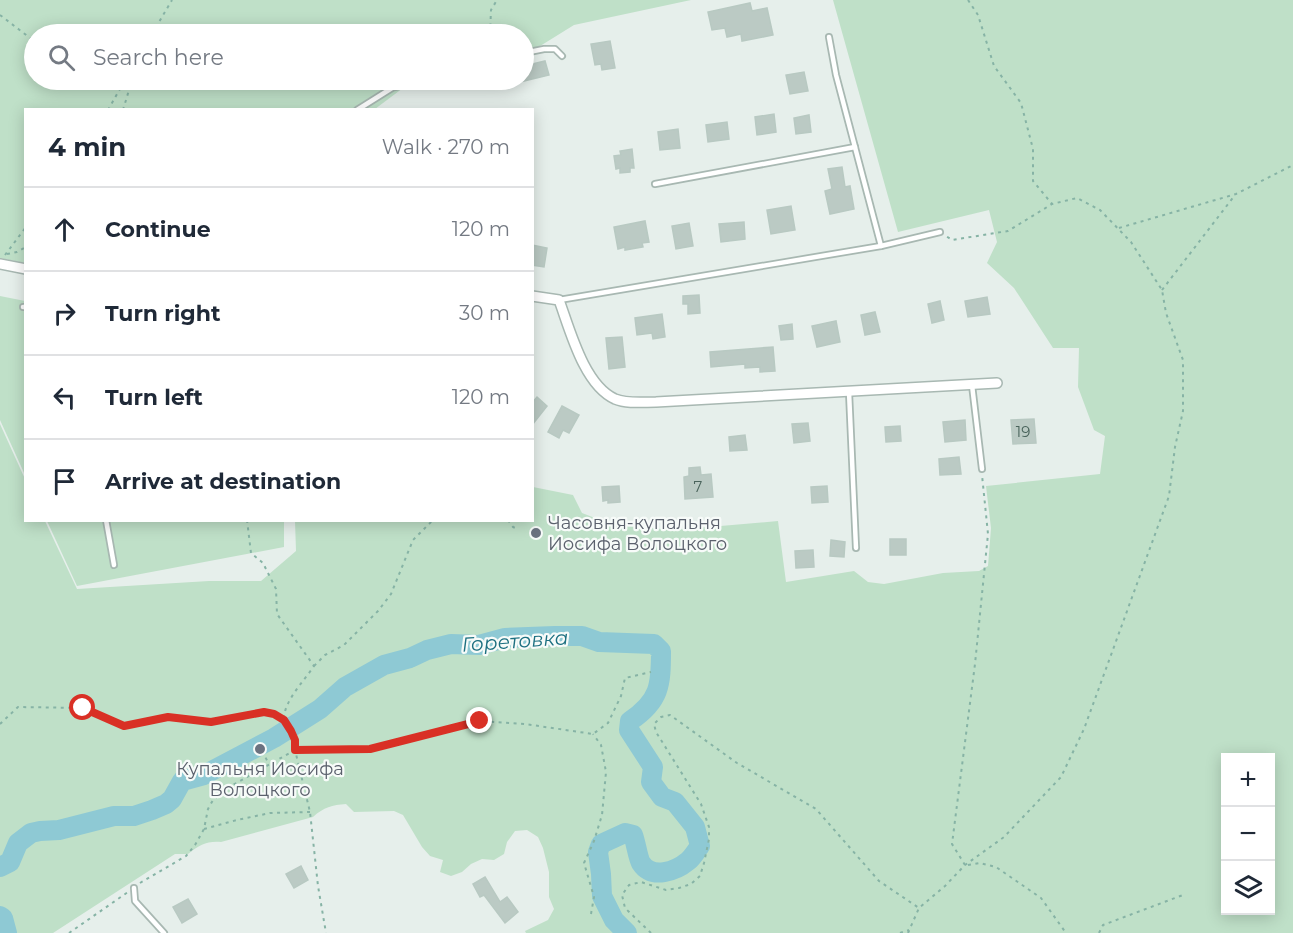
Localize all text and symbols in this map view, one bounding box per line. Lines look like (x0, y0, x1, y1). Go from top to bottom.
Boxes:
search box (24, 24, 534, 90)
icon: search (45, 41, 78, 74)
text: Search here (93, 44, 224, 71)
text: 4 min (48, 131, 126, 163)
text: Walk · 270 m (382, 135, 510, 159)
icon: ahead (48, 213, 81, 246)
text: Continue (105, 216, 211, 243)
text: 120 m (452, 217, 510, 241)
icon: right (48, 297, 81, 330)
text: Turn right (105, 300, 220, 327)
text: 30 m (459, 301, 510, 325)
icon: left (48, 381, 81, 414)
text: Turn left (105, 384, 203, 411)
text: 120 m (452, 385, 510, 409)
house number: 19 (1016, 422, 1030, 441)
icon: arrive (48, 465, 81, 498)
text: Arrive at destination (105, 468, 341, 495)
house number: 7 (694, 477, 703, 496)
place label: Часовня-купальня Иосифа Волоцкого (548, 512, 727, 555)
marker: Часовня-купальня Иосифа Волоцкого (529, 526, 543, 540)
water label: Горетовка (461, 625, 569, 657)
route start (69, 694, 95, 720)
route end (466, 707, 492, 733)
marker: Купальня Иосифа Волоцкого (253, 742, 267, 756)
map controls (1221, 753, 1275, 915)
button: + (1221, 753, 1275, 807)
place label: Купальня Иосифа Волоцкого (176, 758, 344, 801)
button: − (1221, 807, 1275, 861)
button: layers (1221, 861, 1275, 915)

